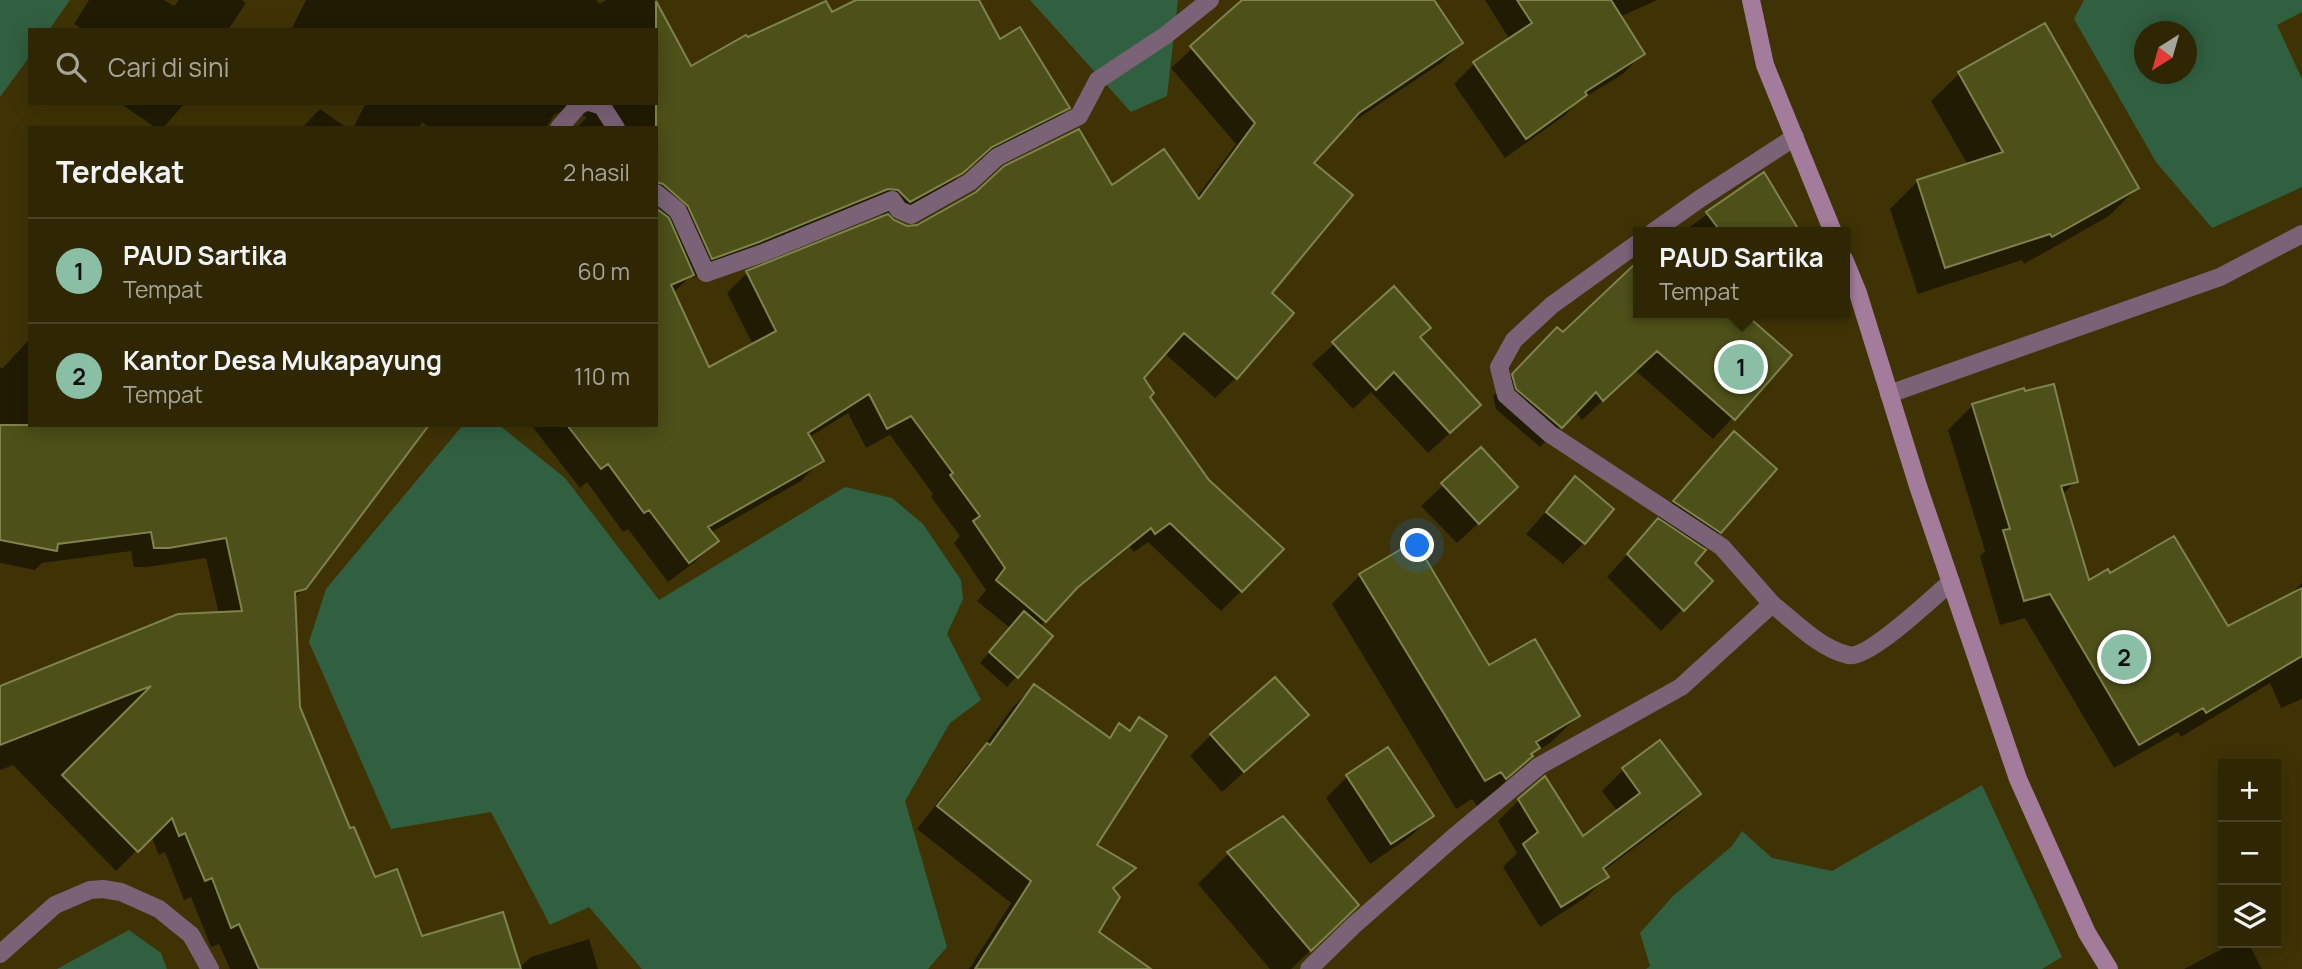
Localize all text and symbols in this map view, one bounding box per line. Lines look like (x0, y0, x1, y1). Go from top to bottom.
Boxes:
north arrow (2134, 21, 2197, 84)
search box (28, 28, 658, 105)
icon: search (52, 48, 90, 86)
text: Cari di sini (108, 49, 230, 85)
text: Terdekat (56, 151, 185, 192)
text: 2 hasil (563, 156, 630, 188)
popup (1633, 227, 1850, 318)
text: PAUD Sartika (123, 237, 287, 273)
text: PAUD Sartika (1659, 239, 1824, 275)
text: 1 (74, 255, 84, 287)
text: 60 m (578, 255, 630, 287)
text: Tempat (123, 273, 203, 305)
text: Tempat (1659, 275, 1739, 307)
pin: 1 (1718, 341, 1764, 393)
text: Kantor Desa Mukapayung (123, 342, 442, 378)
text: 2 (72, 360, 86, 392)
text: 110 m (574, 360, 630, 392)
text: Tempat (123, 378, 203, 410)
your location (1400, 528, 1434, 562)
pin: 2 (2101, 631, 2147, 683)
map controls (2218, 759, 2281, 948)
button: + (2218, 759, 2281, 822)
button: − (2218, 822, 2281, 885)
button: layers (2218, 885, 2281, 948)

